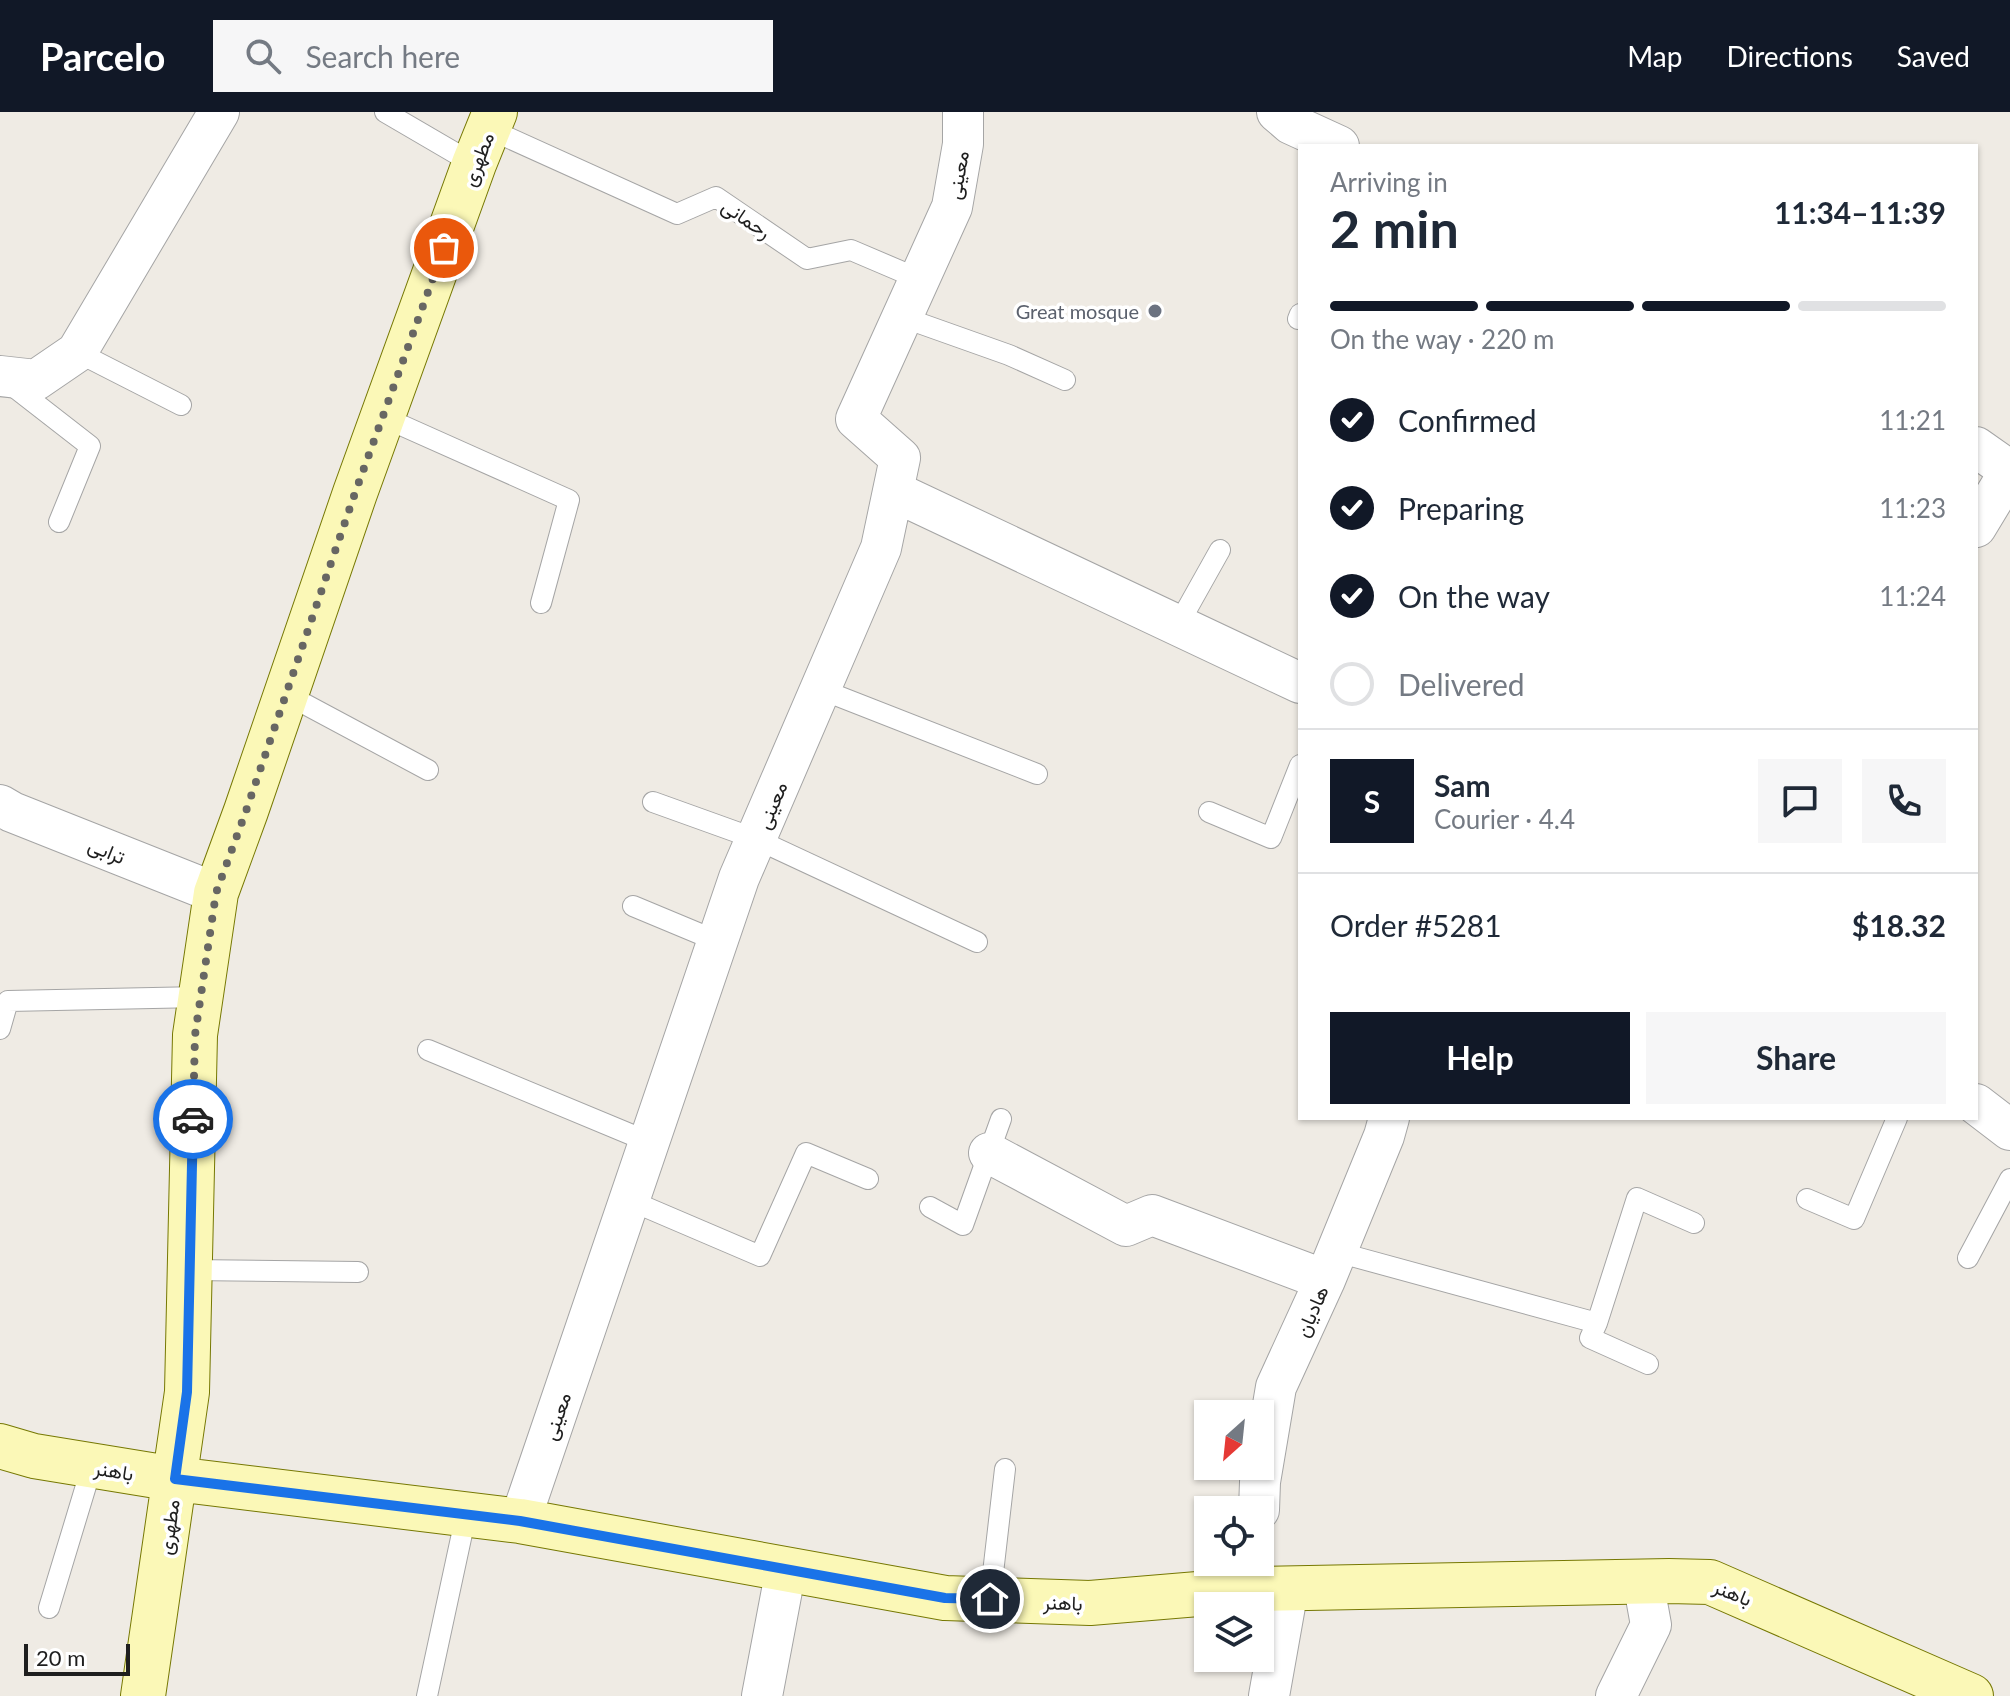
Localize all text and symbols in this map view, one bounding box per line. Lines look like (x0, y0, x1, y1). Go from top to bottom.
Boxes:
search box (213, 20, 773, 92)
text: Parcelo (40, 33, 165, 79)
icon: search (241, 34, 285, 78)
text: Search here (305, 38, 460, 74)
text: Map (1627, 39, 1682, 73)
text: Directions (1726, 39, 1853, 73)
text: Saved (1897, 39, 1970, 73)
street label: مطهری (456, 129, 500, 190)
street label: معینی (941, 149, 974, 201)
text: Arriving in (1330, 166, 1448, 198)
street label: رحمانی (717, 193, 776, 245)
text: 11:34–11:39 (1774, 194, 1946, 230)
text: 2 min (1330, 197, 1459, 259)
pin (410, 214, 478, 282)
icon: bag (422, 226, 466, 270)
place label: Great mosque (1016, 299, 1139, 323)
marker: Great mosque (1146, 302, 1164, 320)
text: On the way · 220 m (1330, 323, 1554, 355)
icon: check (1330, 398, 1374, 442)
text: Confirmed (1398, 402, 1537, 438)
text: 11:21 (1879, 404, 1946, 436)
icon: check (1330, 486, 1374, 530)
text: Preparing (1398, 490, 1524, 526)
text: 11:23 (1879, 492, 1946, 524)
icon: check (1330, 574, 1374, 618)
text: On the way (1398, 578, 1550, 614)
text: 11:24 (1879, 580, 1946, 612)
text: Delivered (1398, 666, 1525, 702)
button: chat (1758, 759, 1842, 843)
button: phone (1862, 759, 1946, 843)
text: Sam (1434, 767, 1491, 803)
street label: معینی (750, 778, 793, 833)
text: S (1364, 783, 1380, 819)
text: Courier · 4.4 (1434, 803, 1575, 835)
street label: ترابی (84, 832, 129, 870)
text: Order #5281 (1330, 907, 1502, 943)
text: $18.32 (1852, 907, 1946, 943)
button: Help (1330, 1012, 1630, 1104)
button: Share (1646, 1012, 1946, 1104)
courier (153, 1079, 233, 1159)
icon: car (171, 1097, 215, 1141)
street label: هادیان (1289, 1282, 1334, 1341)
street label: معینی (537, 1389, 576, 1443)
north arrow (1194, 1400, 1274, 1480)
map controls (1194, 1400, 1274, 1672)
street label: باهنر (91, 1455, 135, 1487)
button: locate (1194, 1496, 1274, 1576)
street label: مطهری (152, 1498, 186, 1557)
pin (956, 1565, 1024, 1633)
street label: باهنر (1709, 1573, 1756, 1612)
icon: home (968, 1577, 1012, 1621)
street label: باهنر (1042, 1589, 1083, 1617)
button: layers (1194, 1592, 1274, 1672)
scale bar (24, 1640, 130, 1676)
text: 20 m (36, 1644, 85, 1671)

